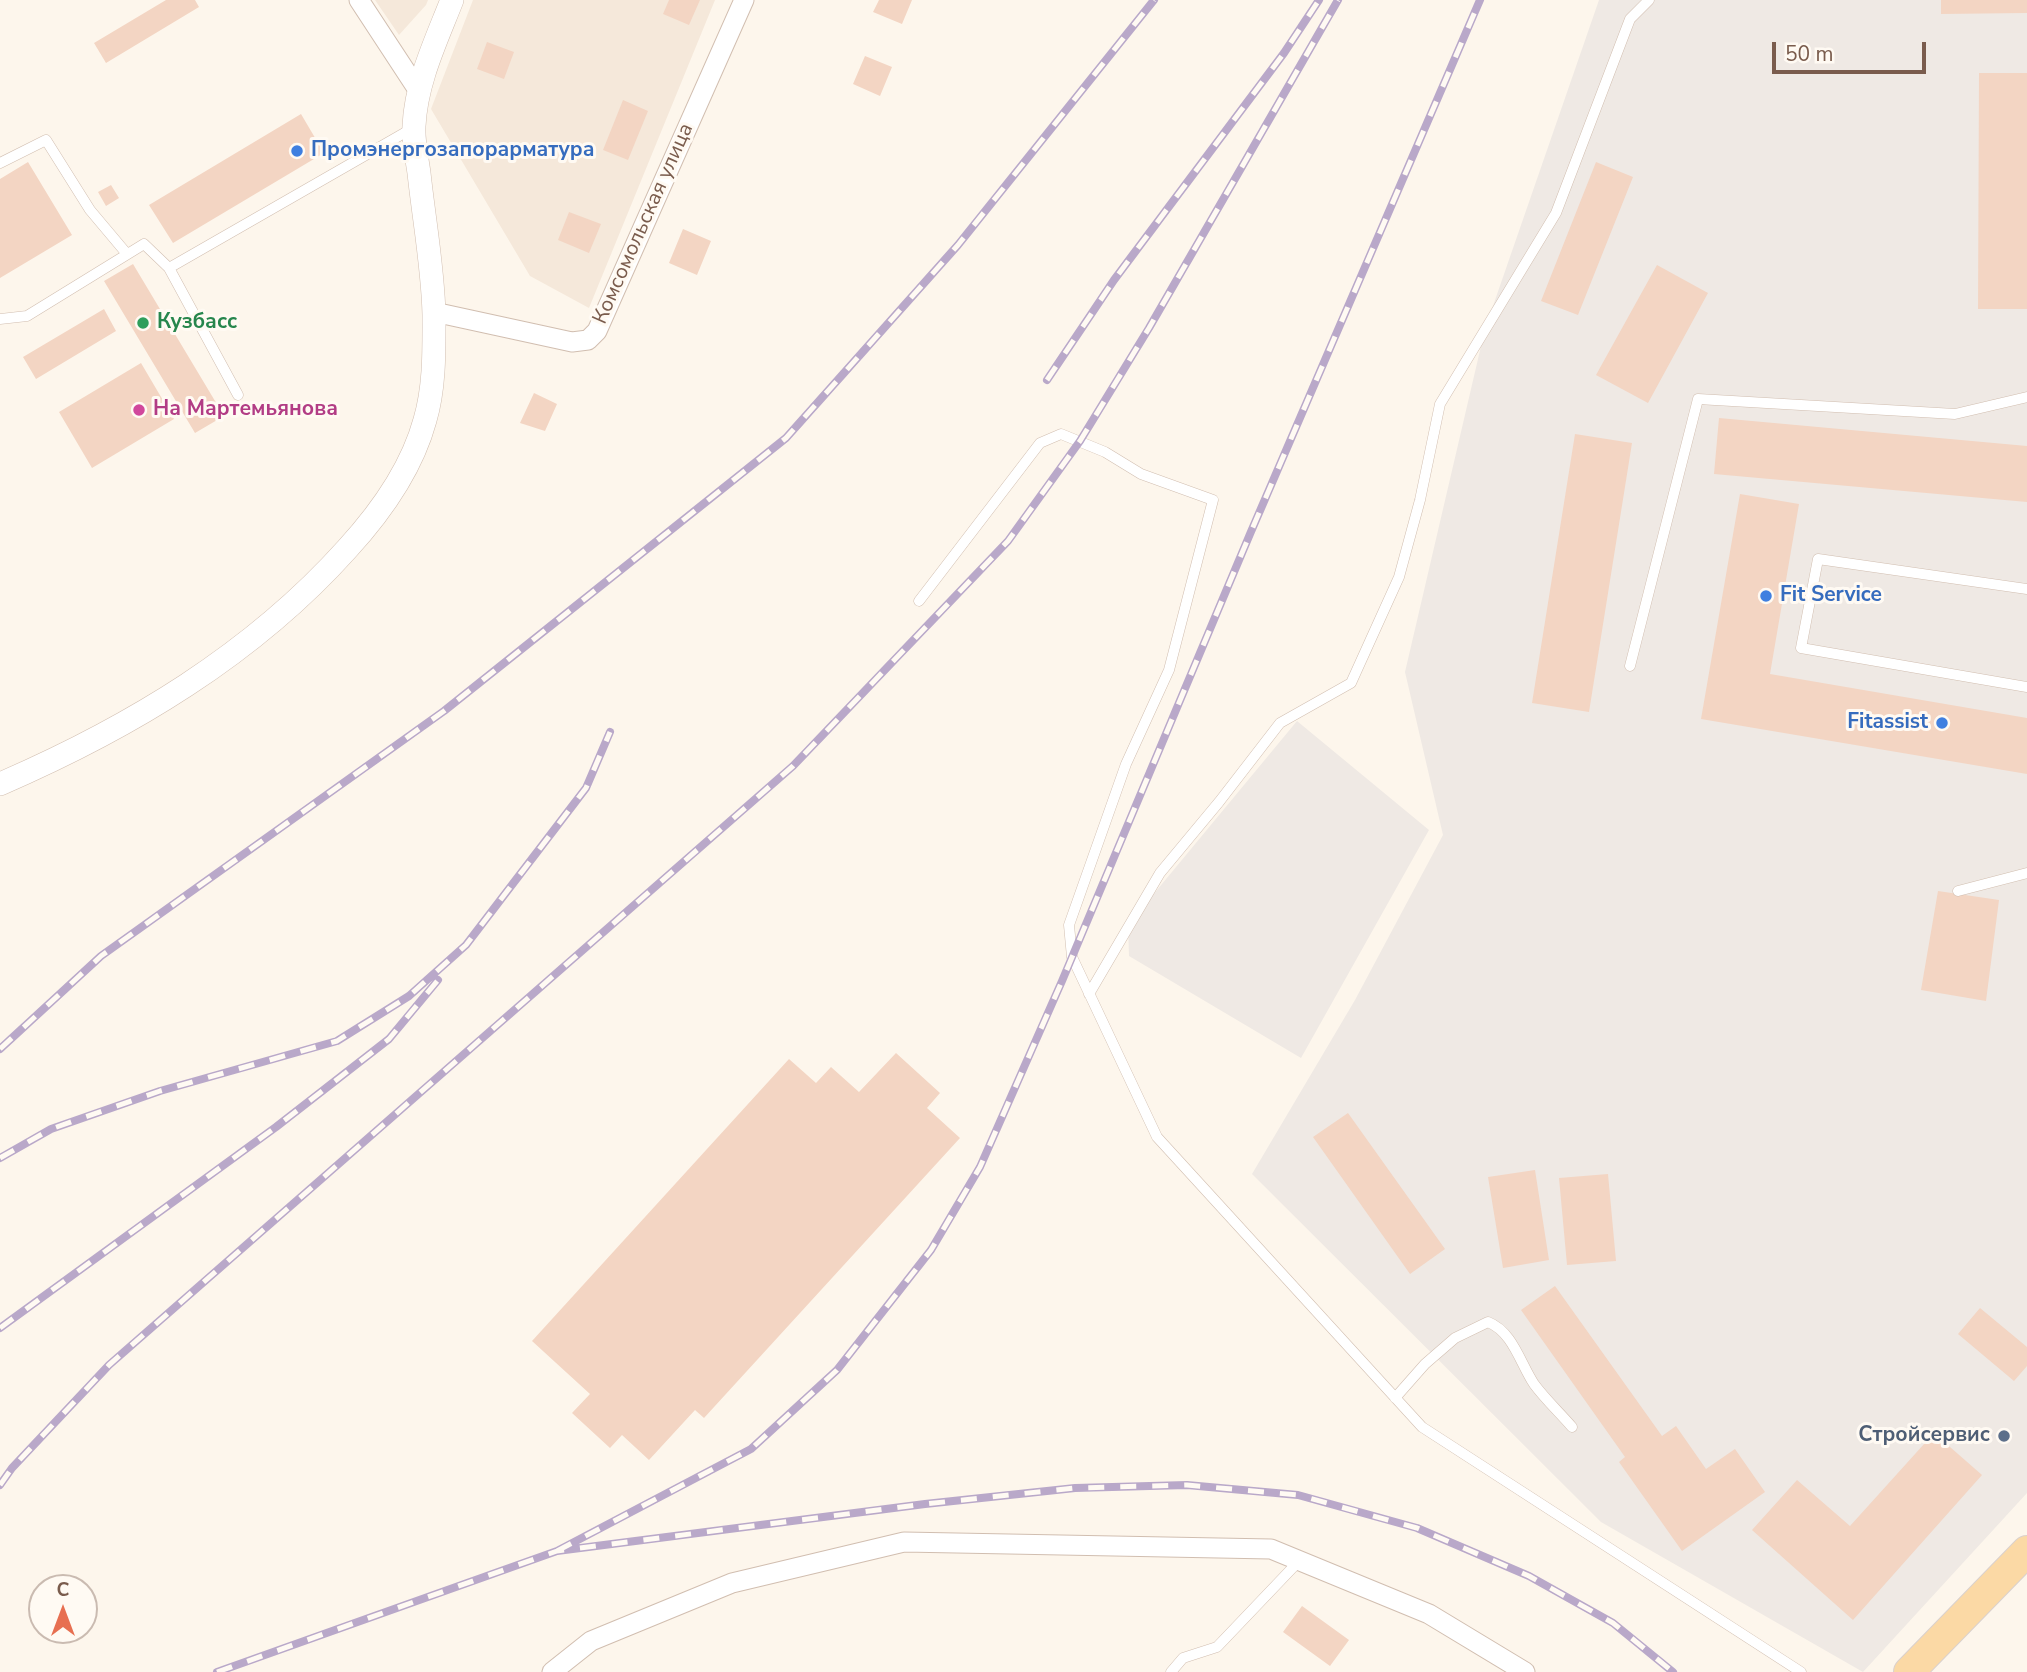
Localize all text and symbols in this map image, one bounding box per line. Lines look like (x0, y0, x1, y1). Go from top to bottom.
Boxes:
scale bar (1775, 28, 1929, 72)
text: 50 m (1785, 40, 1834, 68)
street label: Комсомольская улица (588, 120, 700, 328)
place label: Промэнергозапорарматура (311, 138, 594, 164)
marker: Промэнергозапорарматура (289, 143, 305, 159)
place label: Кузбасс (157, 310, 237, 336)
marker: Кузбасс (135, 315, 151, 331)
place label: На Мартемьянова (153, 397, 338, 423)
marker: На Мартемьянова (131, 402, 147, 418)
place label: Fit Service (1780, 583, 1882, 609)
marker: Fit Service (1758, 588, 1774, 604)
place label: Fitassist (1847, 710, 1928, 736)
marker: Fitassist (1934, 715, 1950, 731)
place label: Стройсервис (1858, 1423, 1990, 1449)
marker: Стройсервис (1996, 1428, 2012, 1444)
north arrow (28, 1574, 98, 1644)
text: С (57, 1577, 69, 1603)

